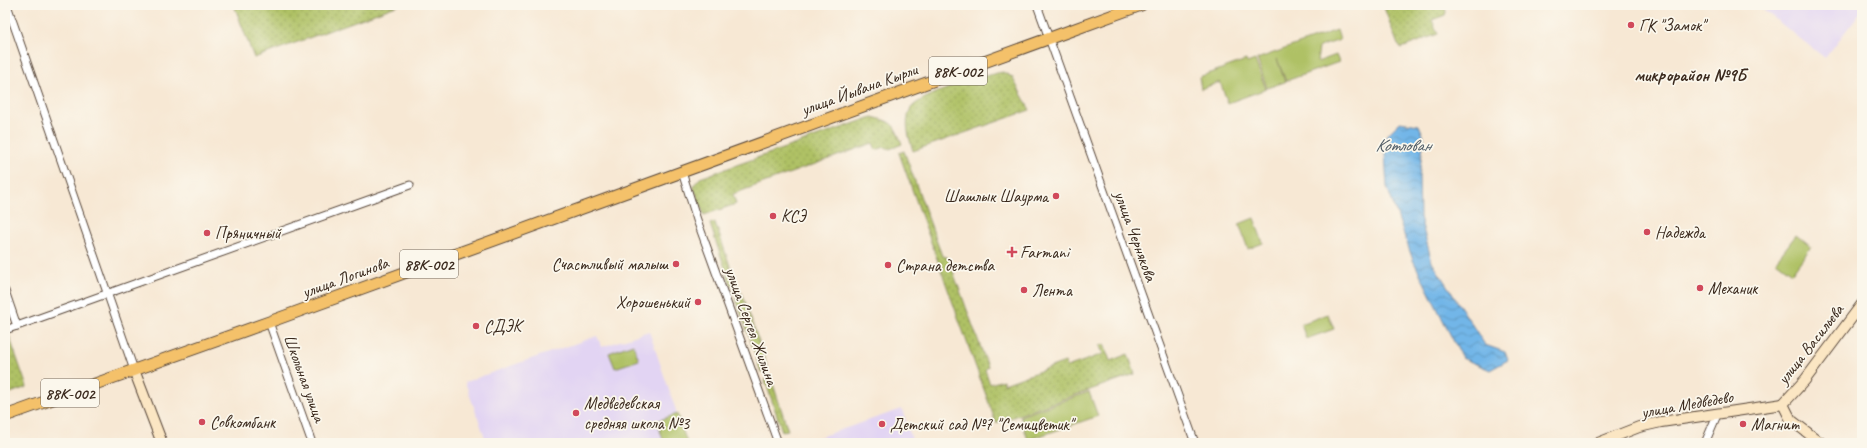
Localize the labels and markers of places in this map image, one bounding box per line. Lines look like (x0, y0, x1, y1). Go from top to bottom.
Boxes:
place label: ГК "Замок" (1639, 15, 1709, 36)
marker: ГК "Замок" (1626, 20, 1636, 30)
place label: Шашлык Шаурма (944, 186, 1050, 207)
marker: Шашлык Шаурма (1051, 191, 1061, 201)
place label: КСЭ (781, 206, 807, 227)
marker: КСЭ (768, 211, 778, 221)
place label: Надежда (1655, 222, 1707, 243)
place label: Пряничный (215, 223, 282, 244)
marker: Надежда (1642, 227, 1652, 237)
marker: Пряничный (202, 228, 212, 238)
place label: Farmani (1020, 242, 1072, 263)
marker: Farmani (1007, 247, 1017, 257)
place label: Счастливый малыш (552, 254, 669, 275)
place label: Страна детства (896, 255, 995, 276)
marker: Счастливый малыш (671, 259, 681, 269)
marker: Страна детства (883, 260, 893, 270)
place label: Механик (1708, 278, 1759, 299)
place label: Лента (1032, 280, 1073, 301)
marker: Механик (1695, 283, 1705, 293)
marker: Лента (1019, 285, 1029, 295)
place label: Хорошенький (616, 292, 691, 313)
marker: Хорошенький (693, 297, 703, 307)
place label: СДЭК (484, 316, 525, 337)
marker: СДЭК (471, 321, 481, 331)
place label: Медведевская средняя школа №3 (584, 393, 691, 434)
marker: Медведевская средняя школа №3 (571, 408, 581, 418)
place label: Совкомбанк (210, 412, 277, 433)
place label: Детский сад №7 "Семицветик" (890, 414, 1077, 435)
place label: Магнит (1751, 414, 1800, 435)
marker: Совкомбанк (197, 417, 207, 427)
marker: Детский сад №7 "Семицветик" (877, 419, 887, 429)
marker: Магнит (1738, 419, 1748, 429)

